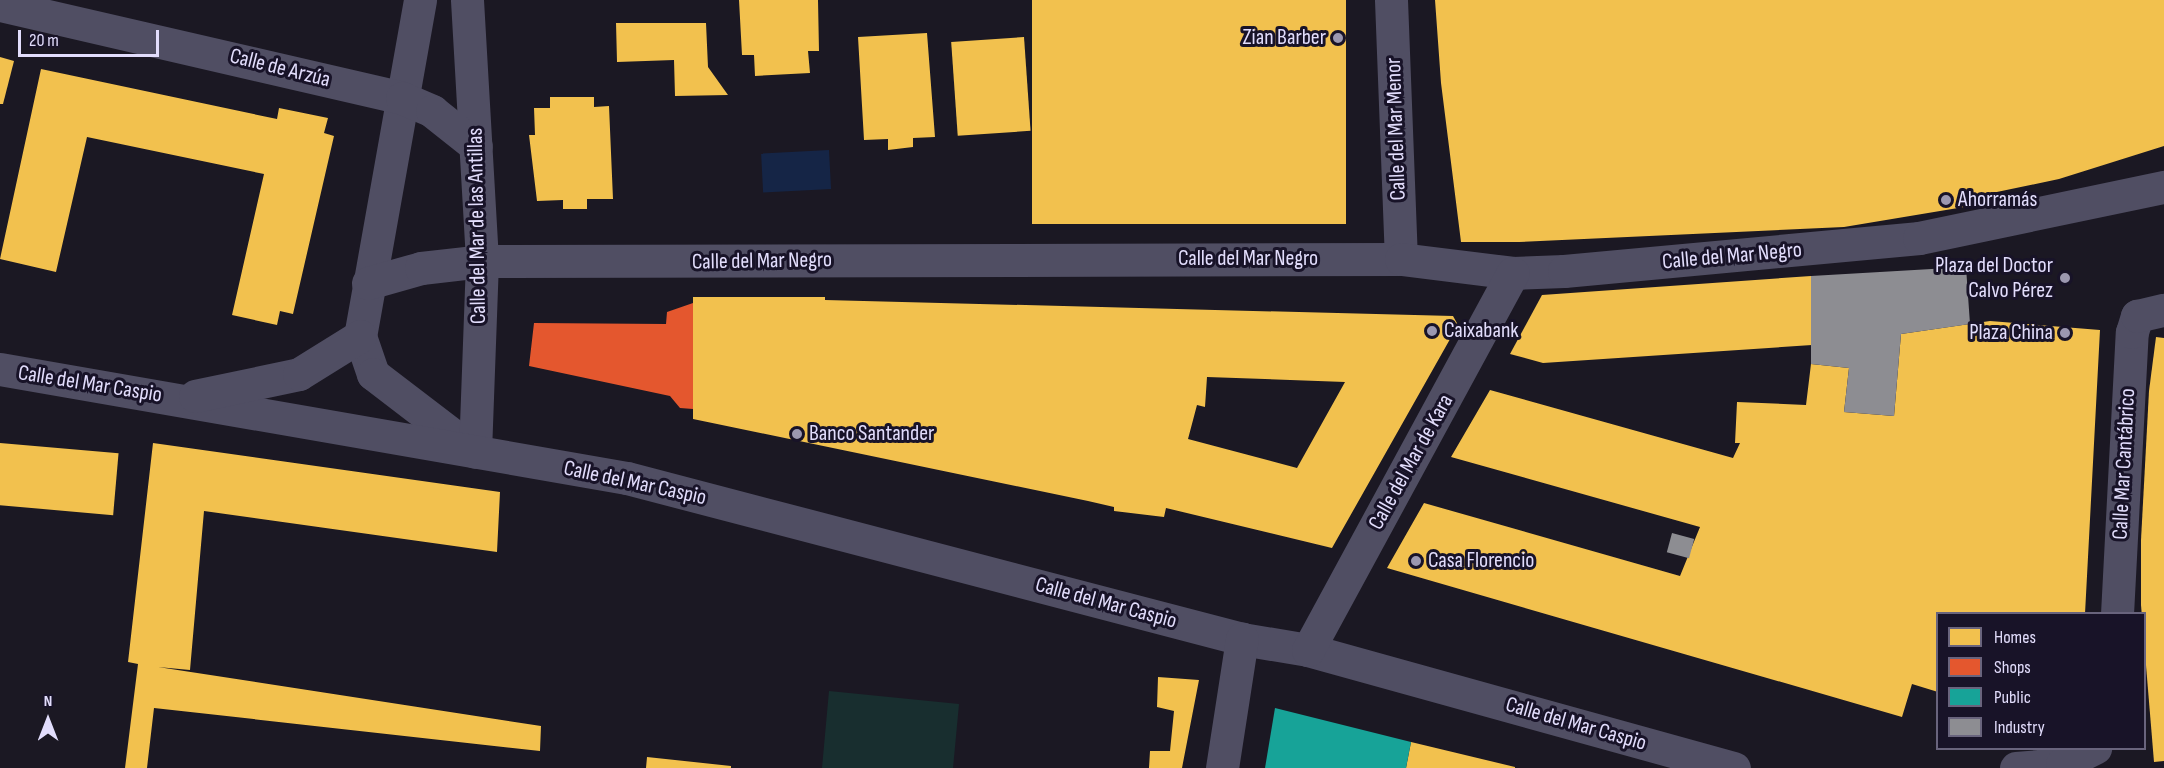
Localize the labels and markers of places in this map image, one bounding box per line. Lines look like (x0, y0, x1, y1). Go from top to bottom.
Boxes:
place label: Zian Barber (1242, 25, 1326, 51)
marker: Zian Barber (1331, 31, 1345, 45)
place label: Ahorramás (1958, 187, 2037, 213)
marker: Ahorramás (1939, 193, 1953, 207)
place label: Plaza del Doctor Calvo Pérez (1935, 252, 2053, 304)
marker: Plaza del Doctor Calvo Pérez (2058, 271, 2072, 285)
place label: Caixabank (1444, 318, 1519, 344)
place label: Plaza China (1969, 320, 2053, 346)
marker: Caixabank (1425, 324, 1439, 338)
marker: Plaza China (2058, 326, 2072, 340)
place label: Banco Santander (809, 421, 934, 447)
marker: Banco Santander (790, 427, 804, 441)
place label: Casa Florencio (1428, 548, 1534, 574)
marker: Casa Florencio (1409, 554, 1423, 568)

